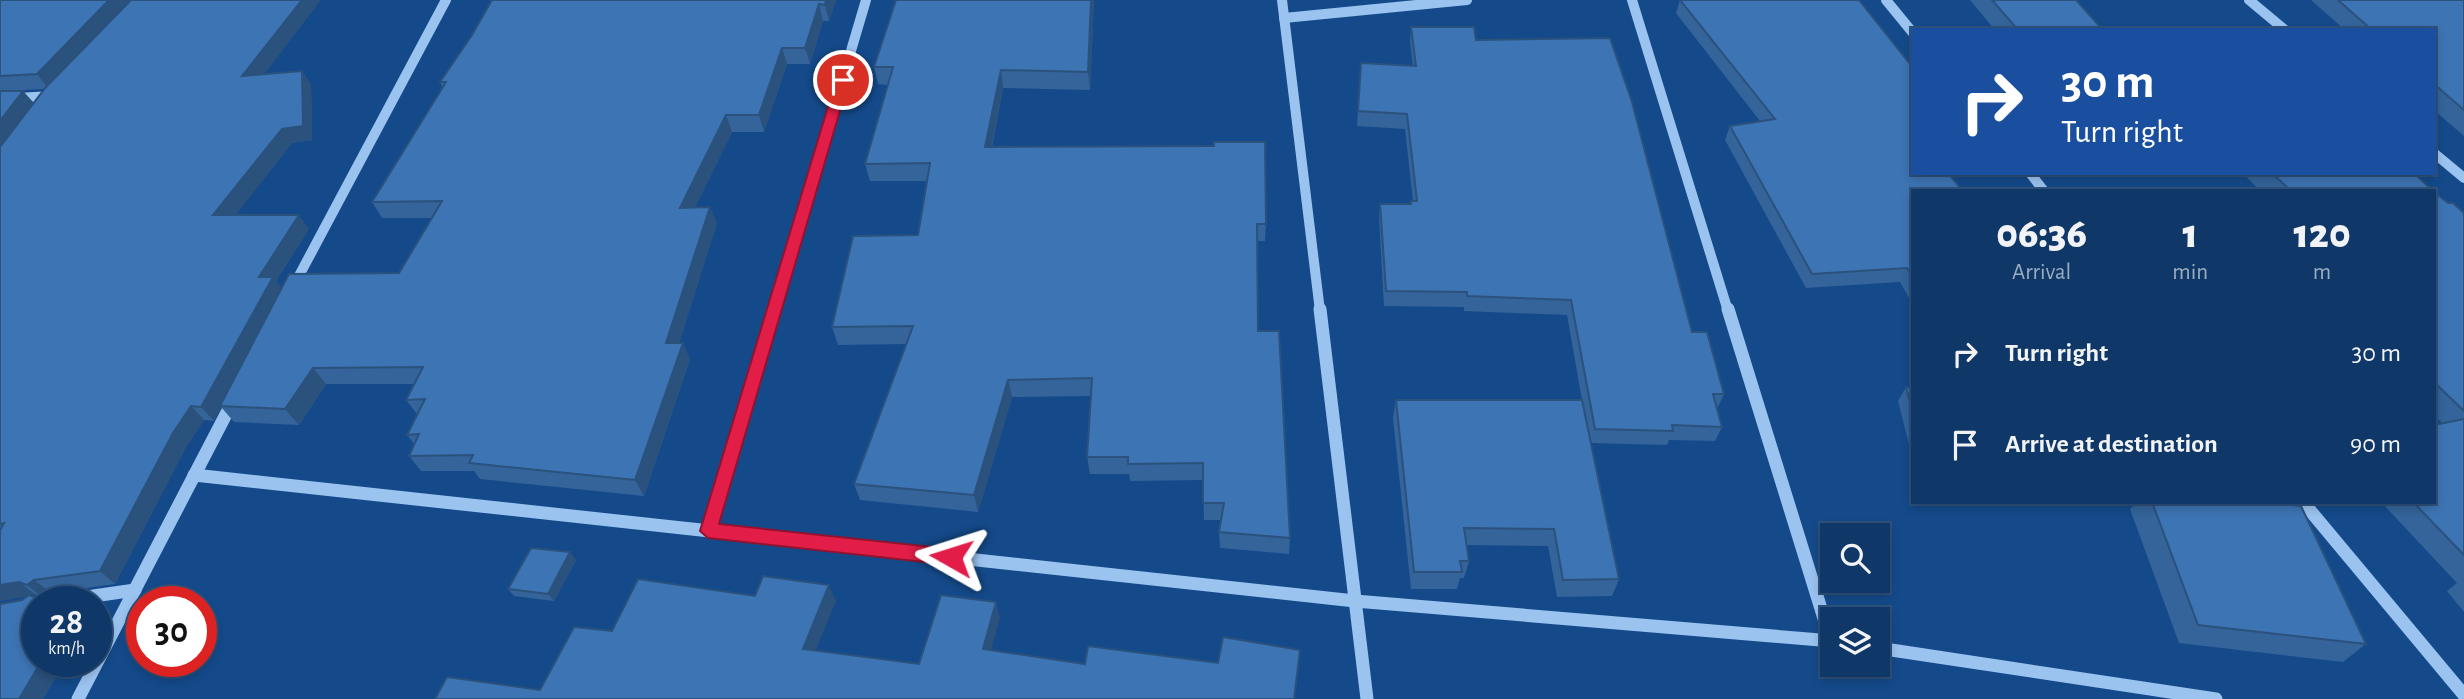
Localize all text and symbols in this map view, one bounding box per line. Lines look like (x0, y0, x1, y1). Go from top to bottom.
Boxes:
pin (813, 50, 873, 110)
icon: right (1946, 56, 2037, 147)
text: 30 m (2061, 58, 2155, 107)
icon: arrive (824, 61, 862, 99)
text: Turn right (2061, 116, 2183, 148)
text: 06:36 (1996, 213, 2087, 255)
text: 1 (2183, 213, 2198, 255)
text: 120 (2293, 213, 2351, 255)
text: Arrival (2012, 261, 2071, 284)
text: min (2172, 261, 2208, 284)
text: m (2313, 261, 2331, 284)
icon: right (1946, 335, 1984, 373)
text: Turn right (2005, 340, 2108, 366)
text: 30 m (2351, 340, 2401, 366)
icon: arrive (1946, 426, 1984, 464)
text: Arrive at destination (2005, 431, 2218, 457)
text: 90 m (2350, 431, 2401, 457)
position arrow (914, 520, 988, 594)
map controls (1820, 523, 1890, 677)
button: search (1820, 523, 1890, 593)
speed limit sign: 30 (126, 586, 217, 677)
text: 28 (50, 605, 83, 640)
button: layers (1820, 607, 1890, 677)
text: km/h (48, 640, 85, 658)

